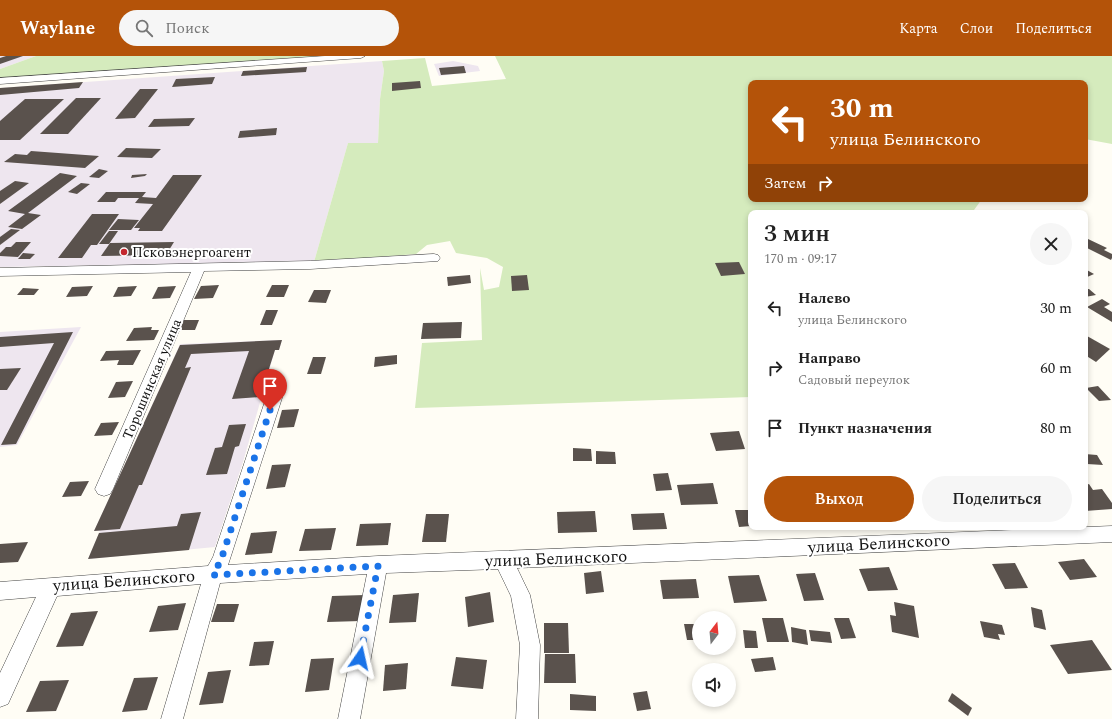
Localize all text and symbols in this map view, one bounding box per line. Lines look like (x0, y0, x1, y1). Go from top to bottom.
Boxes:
search box (119, 10, 399, 46)
text: Waylane (20, 14, 95, 43)
icon: search (133, 17, 155, 39)
text: Поиск (165, 17, 210, 40)
text: Карта (899, 18, 938, 39)
text: Слои (960, 18, 993, 39)
text: Поделиться (1015, 18, 1092, 39)
text: 30 m (830, 87, 894, 130)
icon: left (764, 96, 816, 148)
text: улица Белинского (830, 126, 981, 153)
text: Затем (764, 172, 806, 195)
icon: right (814, 172, 836, 194)
text: 3 мин (764, 216, 830, 252)
button: close (1030, 223, 1072, 265)
place label: Псковэнергоагент (132, 242, 251, 263)
marker: Псковэнергоагент (119, 247, 129, 257)
text: 170 m · 09:17 (764, 249, 837, 269)
text: Налево (798, 287, 851, 310)
icon: left (764, 297, 786, 319)
text: 30 m (1040, 297, 1072, 320)
text: улица Белинского (798, 310, 907, 330)
street label: Торошинская улица (117, 315, 187, 443)
text: Направо (798, 347, 861, 370)
icon: right (764, 357, 786, 379)
text: 60 m (1040, 357, 1072, 380)
pin (253, 369, 287, 410)
text: Садовый переулок (798, 370, 910, 390)
icon: arrive (259, 375, 281, 397)
icon: arrive (764, 417, 786, 439)
text: Пункт назначения (798, 417, 932, 440)
text: 80 m (1040, 417, 1072, 440)
button: Выход (764, 476, 914, 522)
button: Поделиться (922, 476, 1072, 522)
street label: улица Белинского (806, 527, 951, 561)
street label: улица Белинского (483, 544, 628, 575)
street label: улица Белинского (51, 563, 196, 599)
north arrow (692, 611, 736, 655)
map controls (692, 611, 736, 707)
position arrow (339, 637, 381, 679)
button: sound (692, 663, 736, 707)

